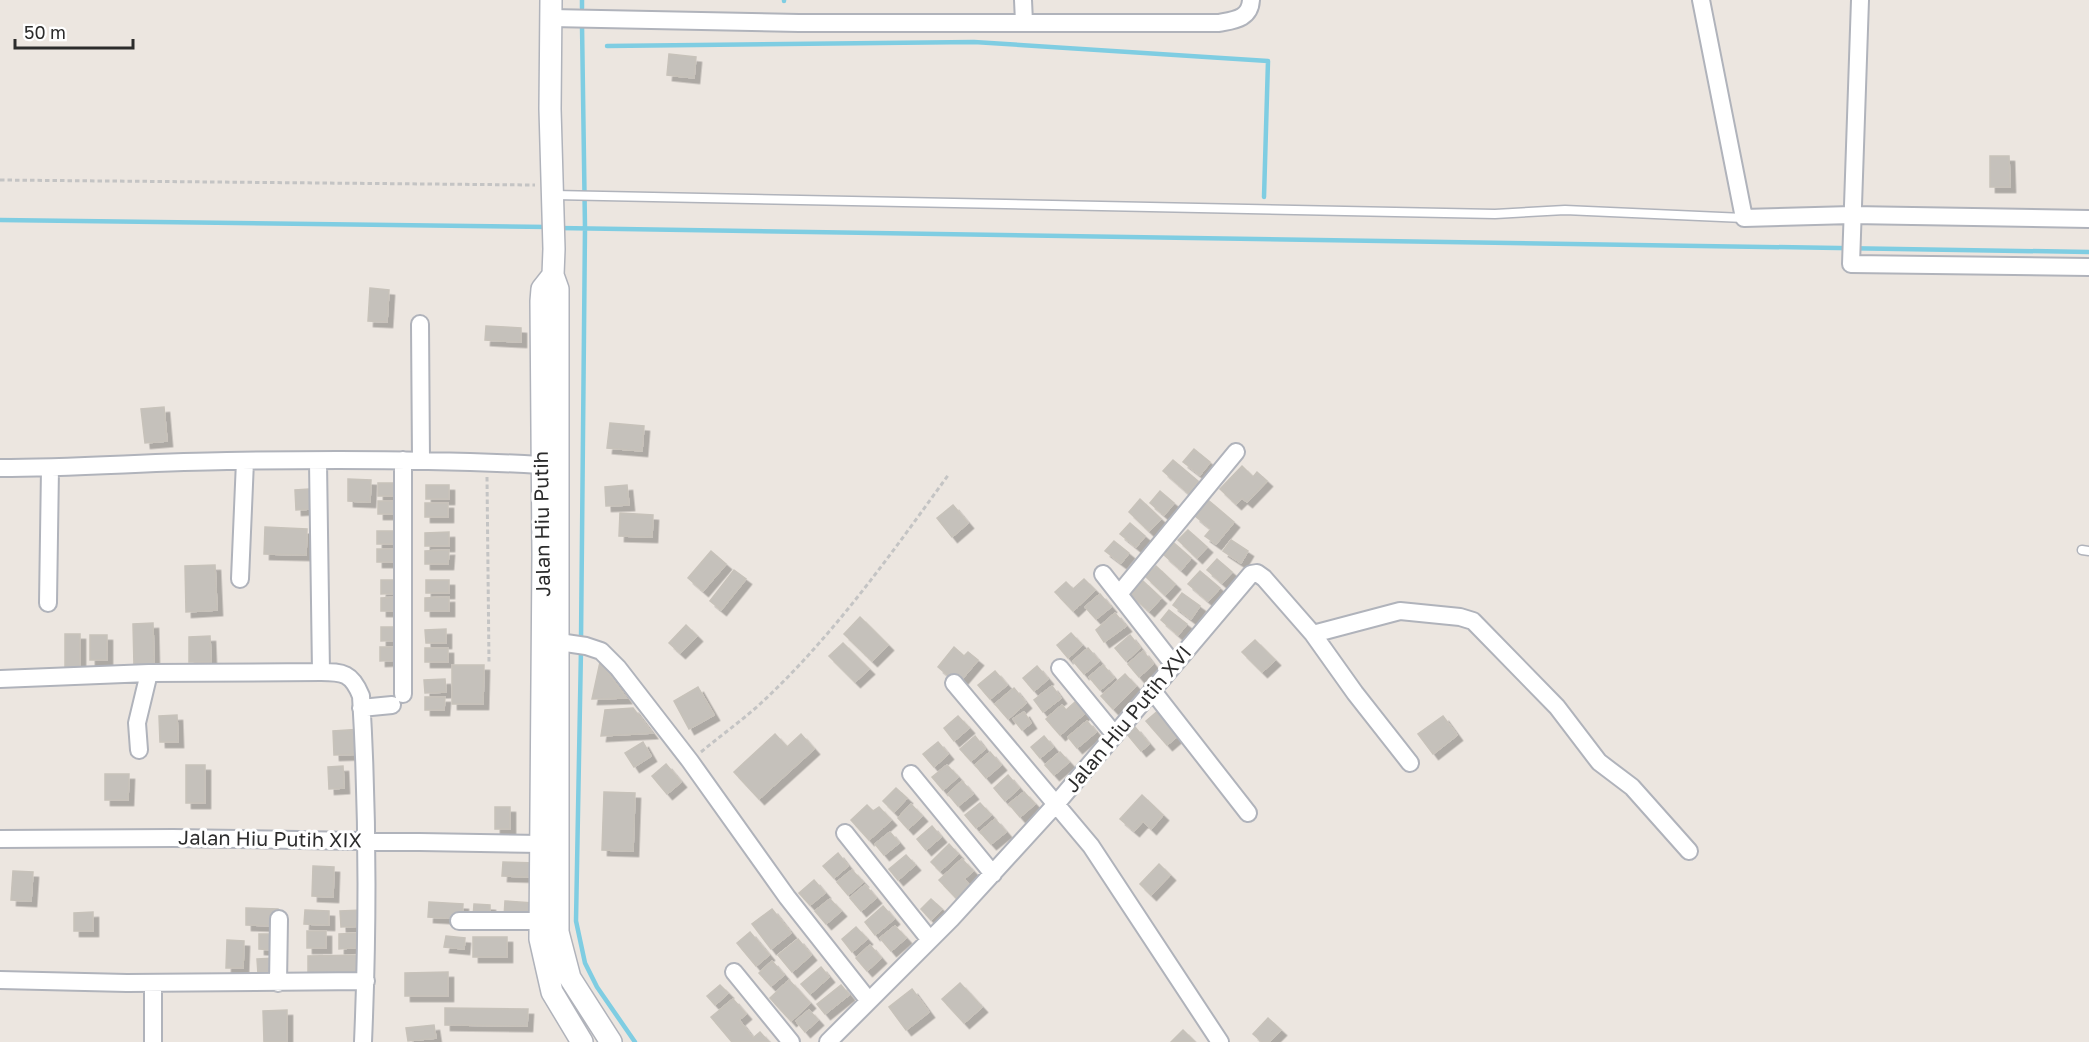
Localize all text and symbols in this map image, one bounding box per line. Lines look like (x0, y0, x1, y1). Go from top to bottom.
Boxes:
scale bar (15, 12, 134, 50)
text: 50 m (24, 21, 66, 43)
street label: Jalan Hiu Putih (528, 451, 554, 597)
street label: Jalan Hiu Putih XVI (1059, 640, 1196, 797)
street label: Jalan Hiu Putih XIX (178, 824, 362, 852)

